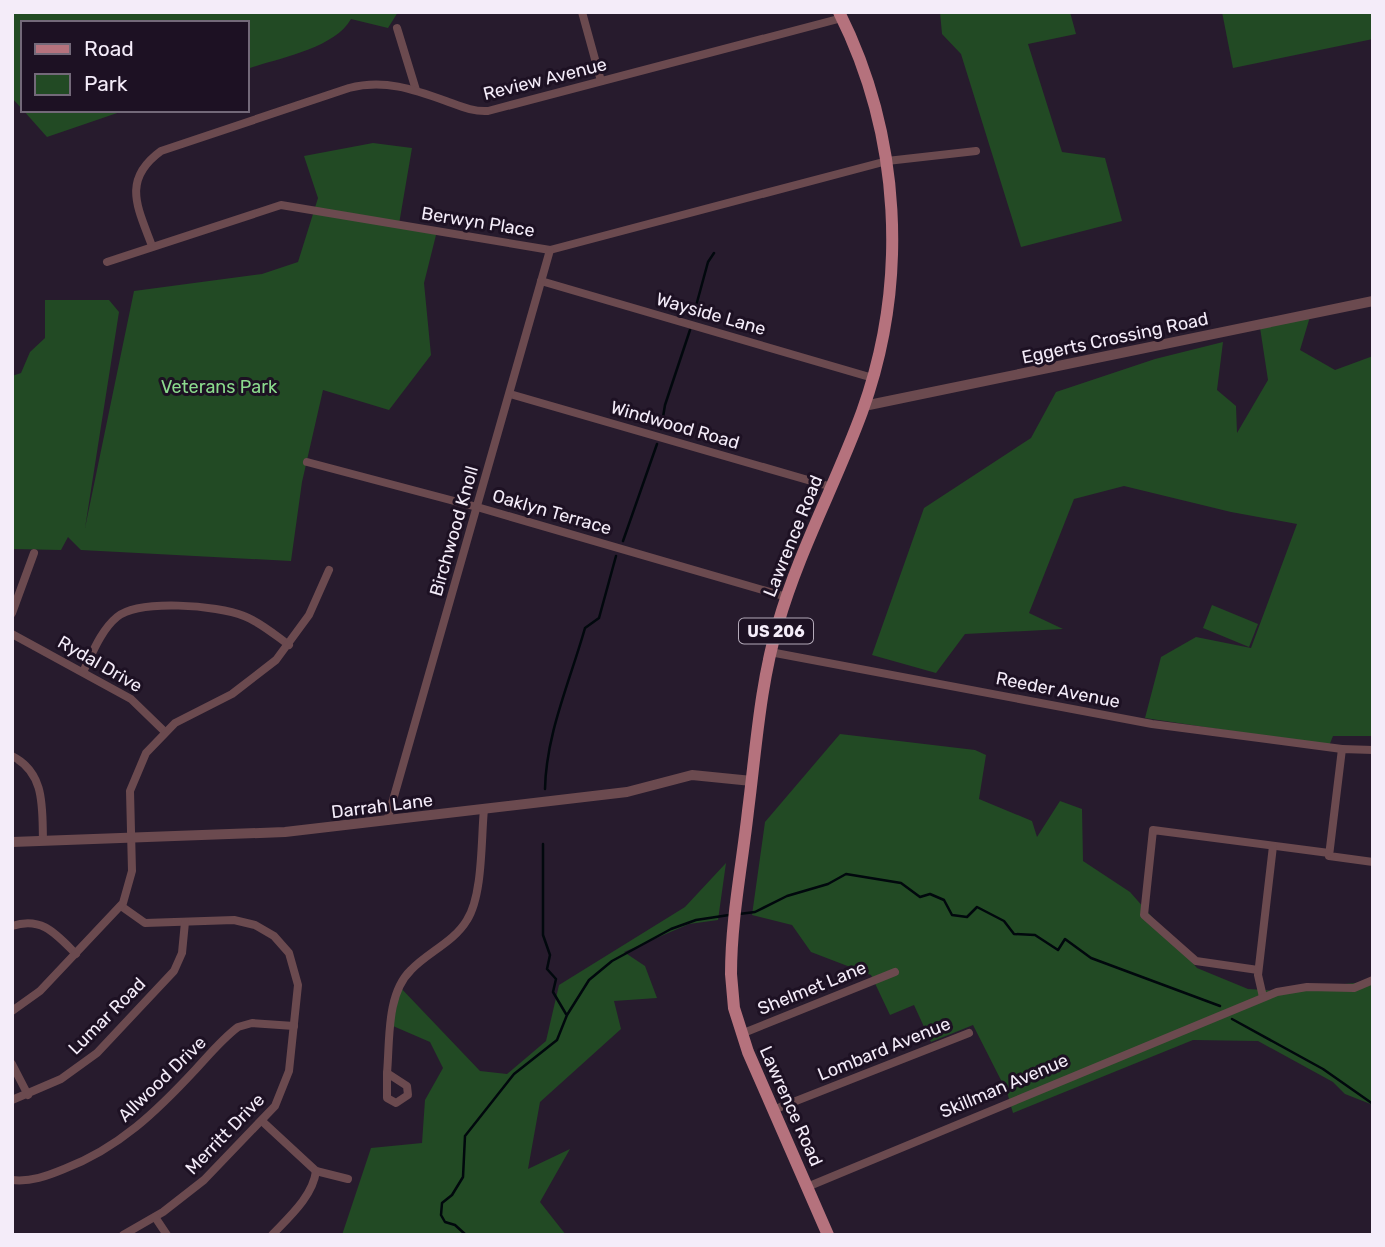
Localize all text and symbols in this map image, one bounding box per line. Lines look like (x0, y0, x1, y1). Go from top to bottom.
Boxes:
legend (21, 21, 248, 112)
text: Road (84, 36, 134, 61)
street label: Review Avenue (481, 53, 609, 105)
text: Park (84, 71, 128, 96)
street label: Berwyn Place (420, 202, 536, 242)
street label: Wayside Lane (654, 288, 768, 340)
street label: Eggerts Crossing Road (1020, 307, 1210, 369)
park label: Veterans Park (161, 376, 278, 398)
street label: Windwood Road (608, 396, 742, 454)
street label: Birchwood Knoll (425, 463, 483, 599)
street label: Lawrence Road (759, 472, 827, 600)
street label: Oaklyn Terrace (490, 484, 614, 540)
road number: US 206 (739, 618, 813, 644)
street label: Rydal Drive (54, 631, 146, 697)
street label: Reeder Avenue (994, 667, 1122, 713)
street label: Darrah Lane (330, 789, 434, 823)
street label: Shelmet Lane (754, 956, 870, 1020)
street label: Lumar Road (64, 973, 150, 1059)
street label: Lombard Avenue (814, 1012, 954, 1086)
street label: Allwood Drive (113, 1031, 211, 1127)
street label: Lawrence Road (755, 1043, 827, 1169)
street label: Skillman Avenue (936, 1049, 1072, 1123)
street label: Merritt Drive (181, 1089, 269, 1179)

